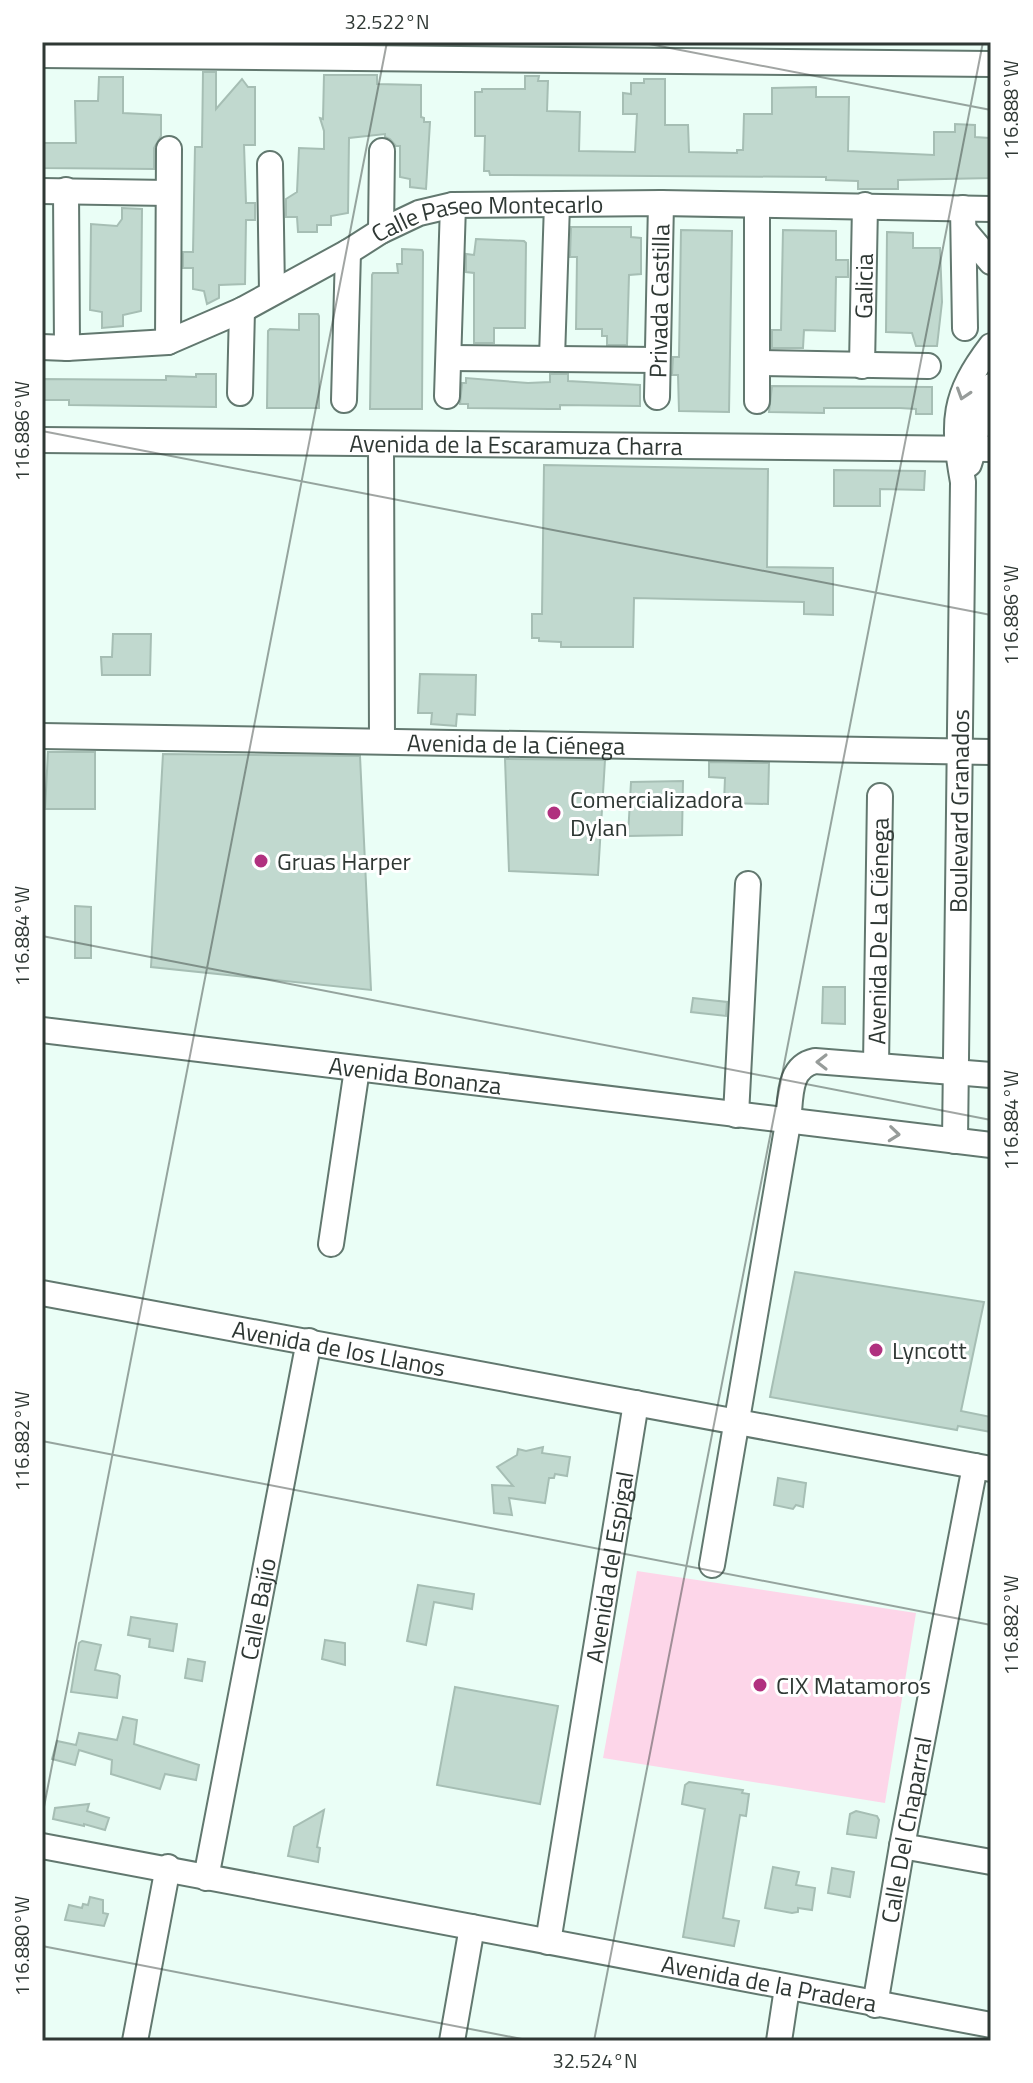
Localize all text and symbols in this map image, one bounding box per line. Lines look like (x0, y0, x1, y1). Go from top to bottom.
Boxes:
text: 32.522°N (344, 6, 430, 37)
text: 116.888°W (995, 60, 1026, 160)
street label: Calle Paseo Montecarlo (364, 186, 604, 251)
street label: Privada Castilla (639, 224, 679, 379)
street label: Galicia (845, 253, 882, 319)
text: 116.886°W (6, 381, 37, 481)
one-way arrow (956, 386, 972, 400)
street label: Avenida de la Escaramuza Charra (349, 425, 683, 464)
text: 116.886°W (995, 565, 1026, 665)
street label: Boulevard Granados (940, 709, 978, 913)
street label: Avenida de la Ciénega (406, 724, 625, 764)
place label: Comercializadora Dylan (570, 781, 743, 845)
marker: Comercializadora Dylan (545, 804, 563, 822)
street label: Avenida De La Ciénega (858, 817, 898, 1045)
place label: Gruas Harper (277, 843, 411, 879)
marker: Gruas Harper (252, 852, 270, 870)
text: 116.884°W (6, 886, 37, 986)
street label: Avenida Bonanza (327, 1047, 504, 1104)
one-way arrow (815, 1053, 827, 1071)
text: 116.884°W (995, 1070, 1026, 1170)
one-way arrow (888, 1126, 901, 1143)
street label: Avenida de los Llanos (229, 1311, 448, 1385)
place label: Lyncott (892, 1332, 967, 1368)
marker: Lyncott (867, 1341, 885, 1359)
text: 116.882°W (6, 1391, 37, 1491)
street label: Avenida del Espigal (576, 1469, 643, 1665)
street label: Calle Bajío (230, 1555, 285, 1663)
text: 116.882°W (995, 1575, 1026, 1675)
place label: CIX Matamoros (776, 1667, 931, 1703)
marker: CIX Matamoros (751, 1676, 769, 1694)
street label: Calle Del Chaparral (871, 1733, 941, 1926)
text: 116.880°W (6, 1896, 37, 1996)
street label: Avenida de la Pradera (659, 1945, 880, 2021)
text: 32.524°N (552, 2045, 638, 2076)

